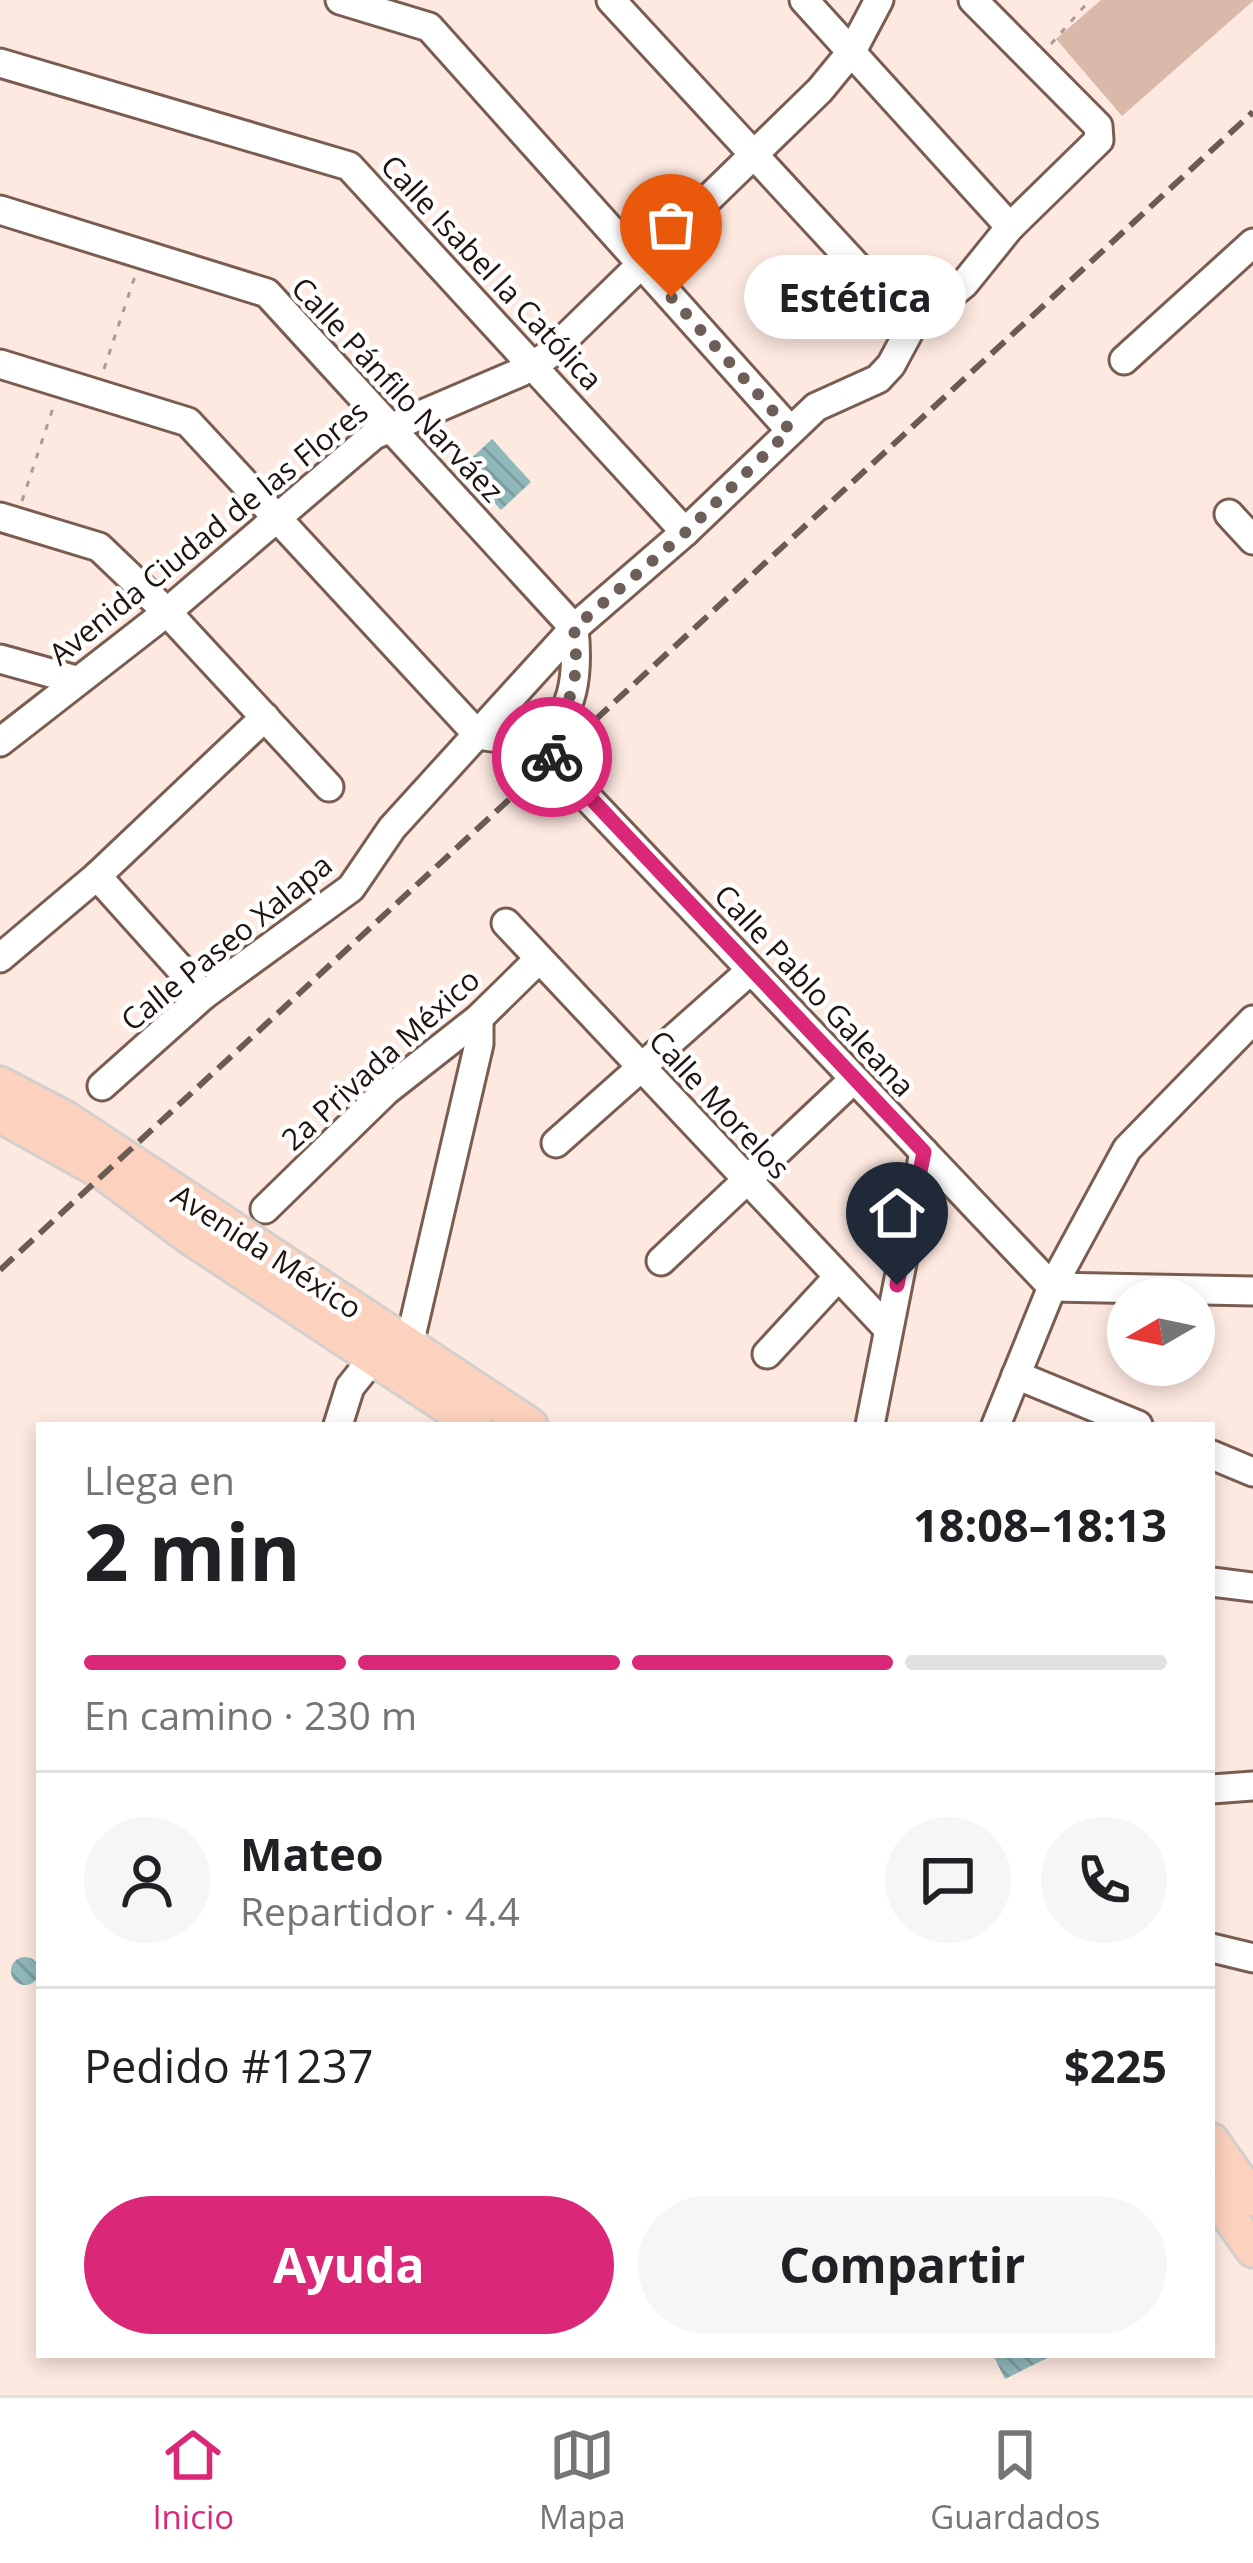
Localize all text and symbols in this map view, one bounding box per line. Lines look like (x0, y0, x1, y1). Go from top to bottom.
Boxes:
street label: Calle Isabel la Católica (372, 145, 612, 399)
pin (620, 174, 722, 297)
icon: bag (638, 192, 704, 258)
callout: Estética (743, 255, 965, 339)
street label: Calle Pánfilo Narváez (283, 268, 513, 510)
text: Estética (778, 270, 932, 323)
street label: Avenida Ciudad de las Flores (40, 390, 376, 674)
courier (492, 697, 612, 817)
icon: bike (519, 724, 585, 790)
street label: Calle Paseo Xalapa (112, 844, 340, 1040)
street label: Calle Pablo Galeana (706, 875, 924, 1105)
street label: 2a Privada México (272, 959, 488, 1159)
street label: Calle Morelos (640, 1021, 800, 1187)
pin (846, 1162, 948, 1285)
street label: Avenida México (164, 1174, 370, 1328)
icon: home (864, 1180, 930, 1246)
north arrow (1107, 1278, 1215, 1386)
map controls (1107, 1278, 1215, 1386)
text: Llega en (84, 1453, 235, 1506)
text: 18:08–18:13 (913, 1494, 1167, 1555)
text: 2 min (84, 1498, 301, 1604)
text: En camino · 230 m (84, 1688, 417, 1741)
button: person (84, 1817, 210, 1943)
button: chat (885, 1817, 1011, 1943)
button: phone (1041, 1817, 1167, 1943)
text: Mateo (240, 1823, 384, 1884)
text: Repartidor · 4.4 (240, 1884, 520, 1937)
text: Pedido #1237 (84, 2035, 374, 2096)
text: $225 (1064, 2035, 1167, 2096)
button: Ayuda (84, 2196, 614, 2334)
button: Compartir (638, 2196, 1167, 2334)
tab: Inicio (152, 2422, 234, 2539)
tab: Mapa (539, 2422, 625, 2539)
tab: Guardados (930, 2422, 1101, 2539)

